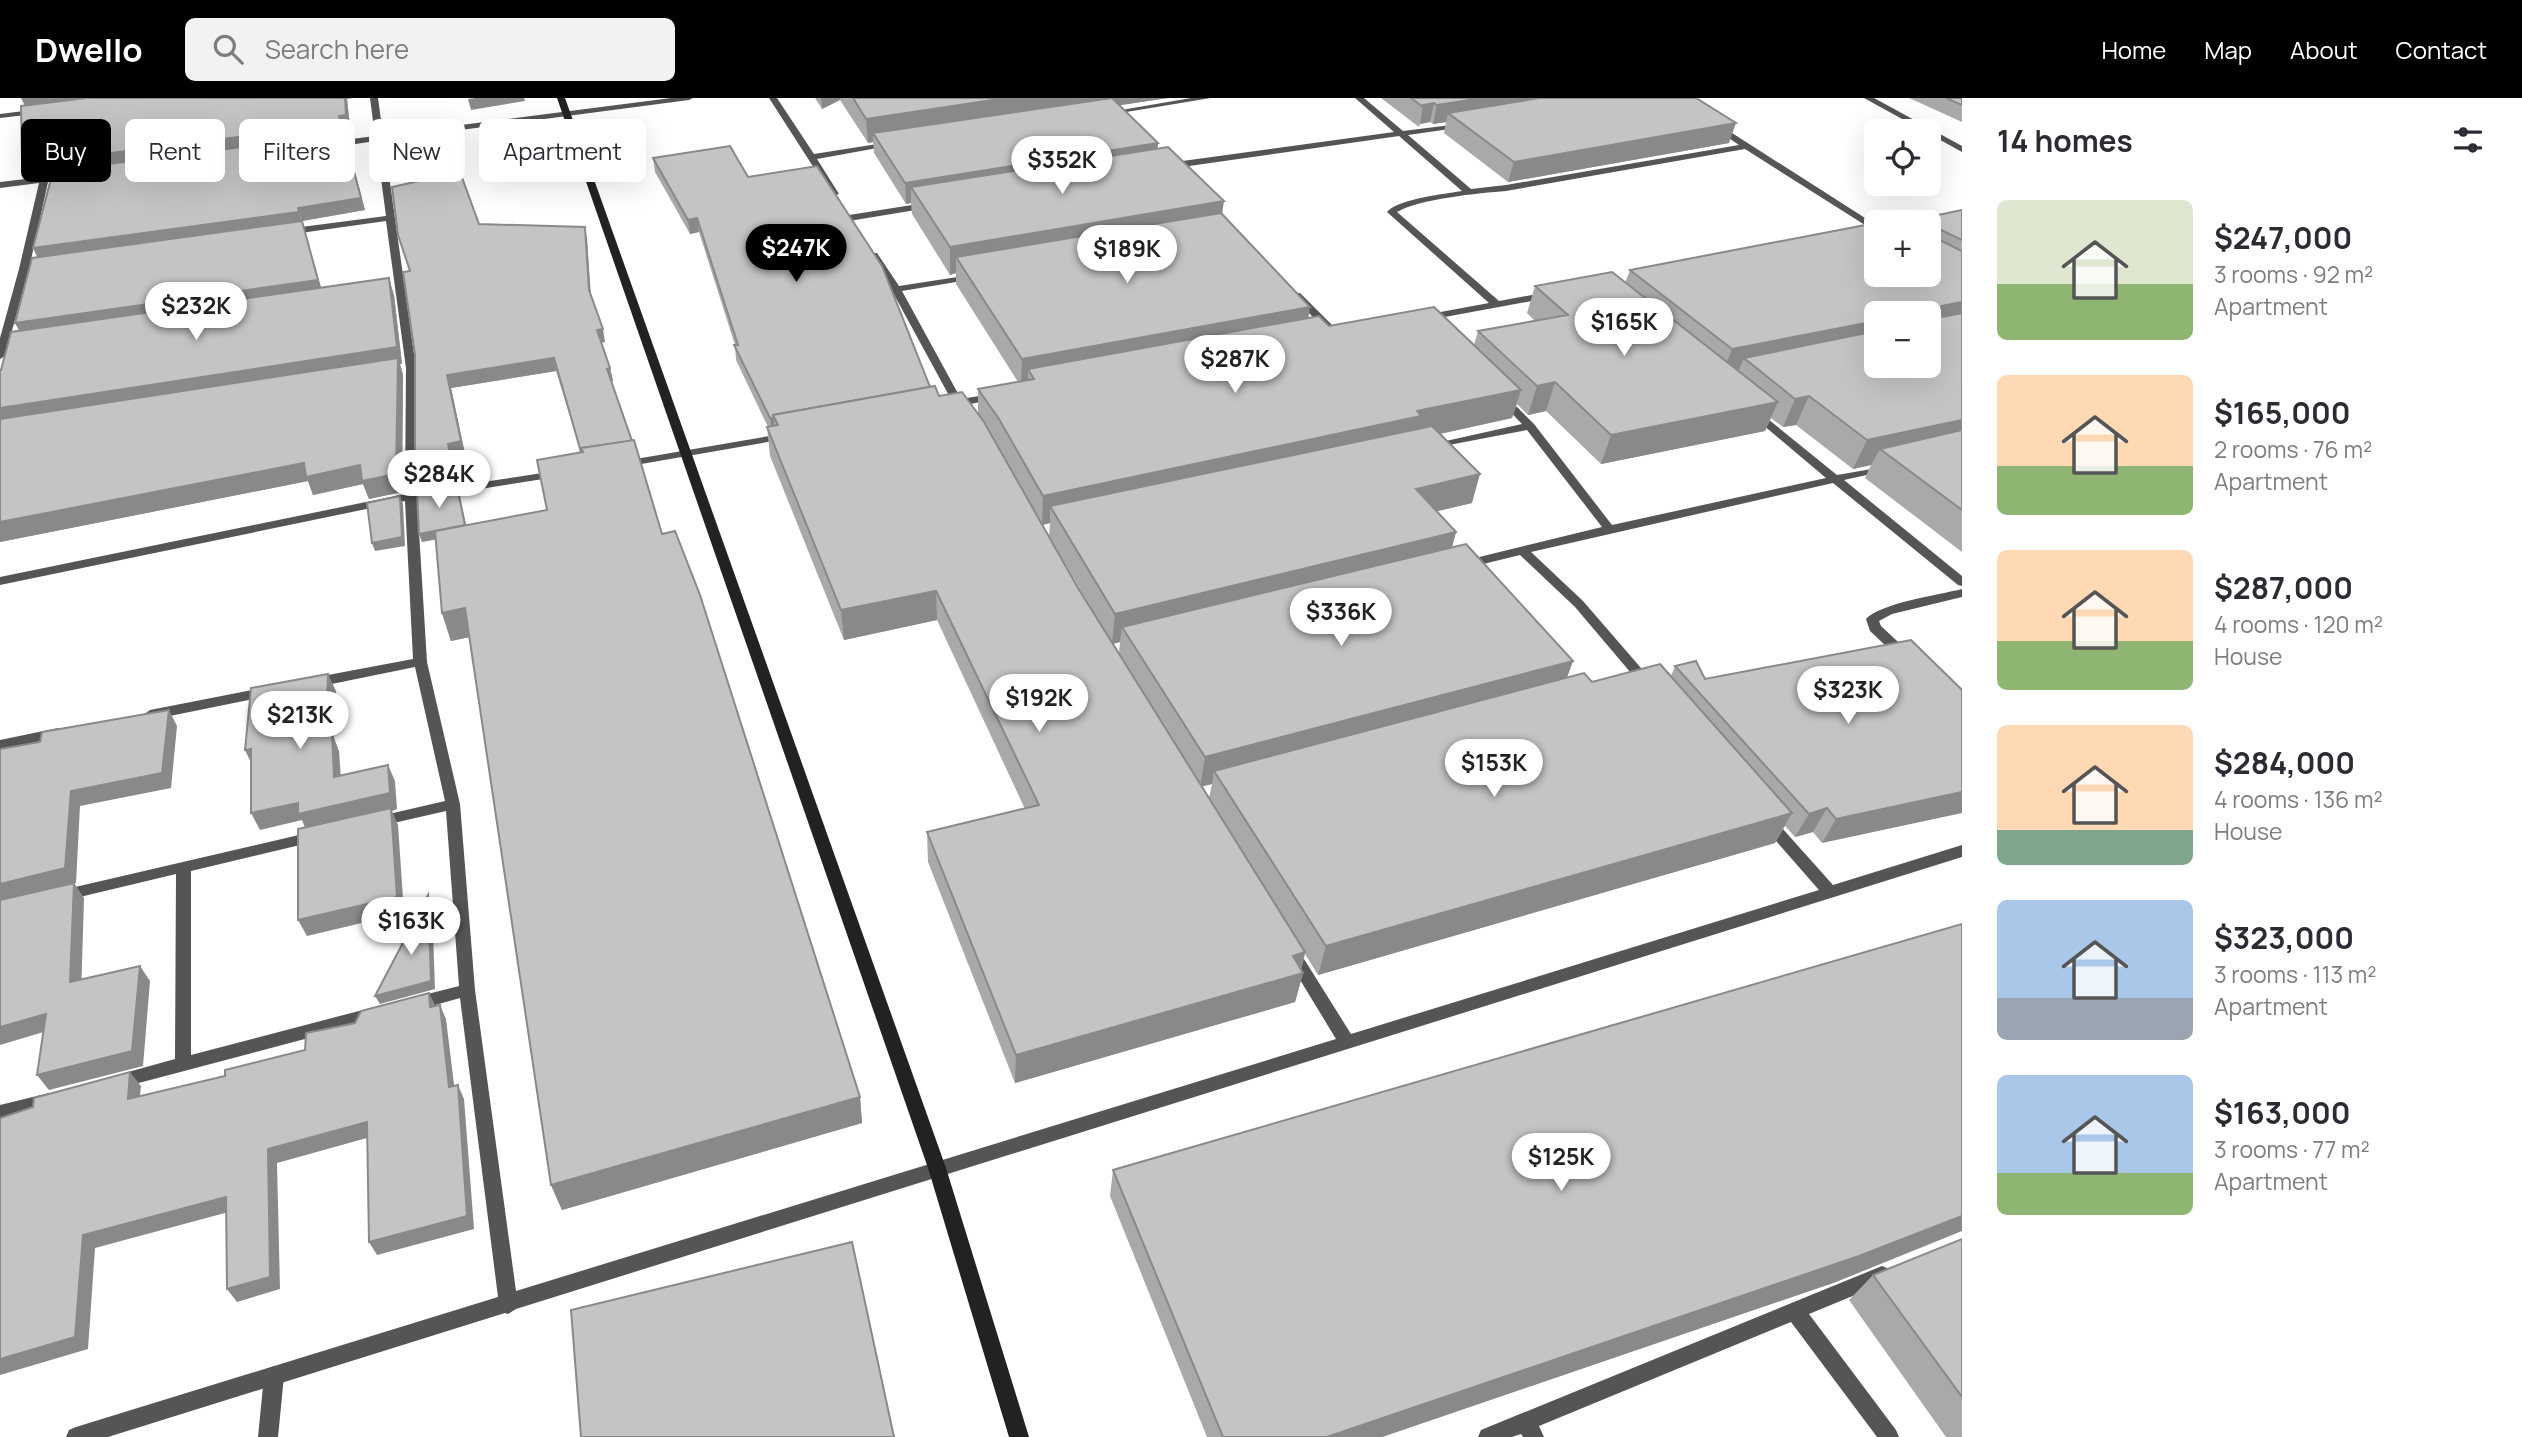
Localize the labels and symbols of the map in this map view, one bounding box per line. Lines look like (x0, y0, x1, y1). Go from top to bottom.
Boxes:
pin: $352K (1013, 136, 1111, 196)
pin: $247K (747, 225, 845, 284)
pin: $189K (1078, 226, 1176, 285)
pin: $232K (147, 282, 245, 342)
pin: $165K (1575, 299, 1673, 358)
pin: $287K (1186, 336, 1284, 395)
pin: $284K (390, 450, 488, 510)
pin: $336K (1292, 588, 1390, 648)
pin: $323K (1799, 666, 1897, 726)
pin: $192K (990, 674, 1088, 734)
pin: $213K (251, 692, 349, 751)
pin: $153K (1445, 740, 1543, 799)
pin: $163K (362, 898, 460, 957)
pin: $125K (1512, 1134, 1610, 1193)

